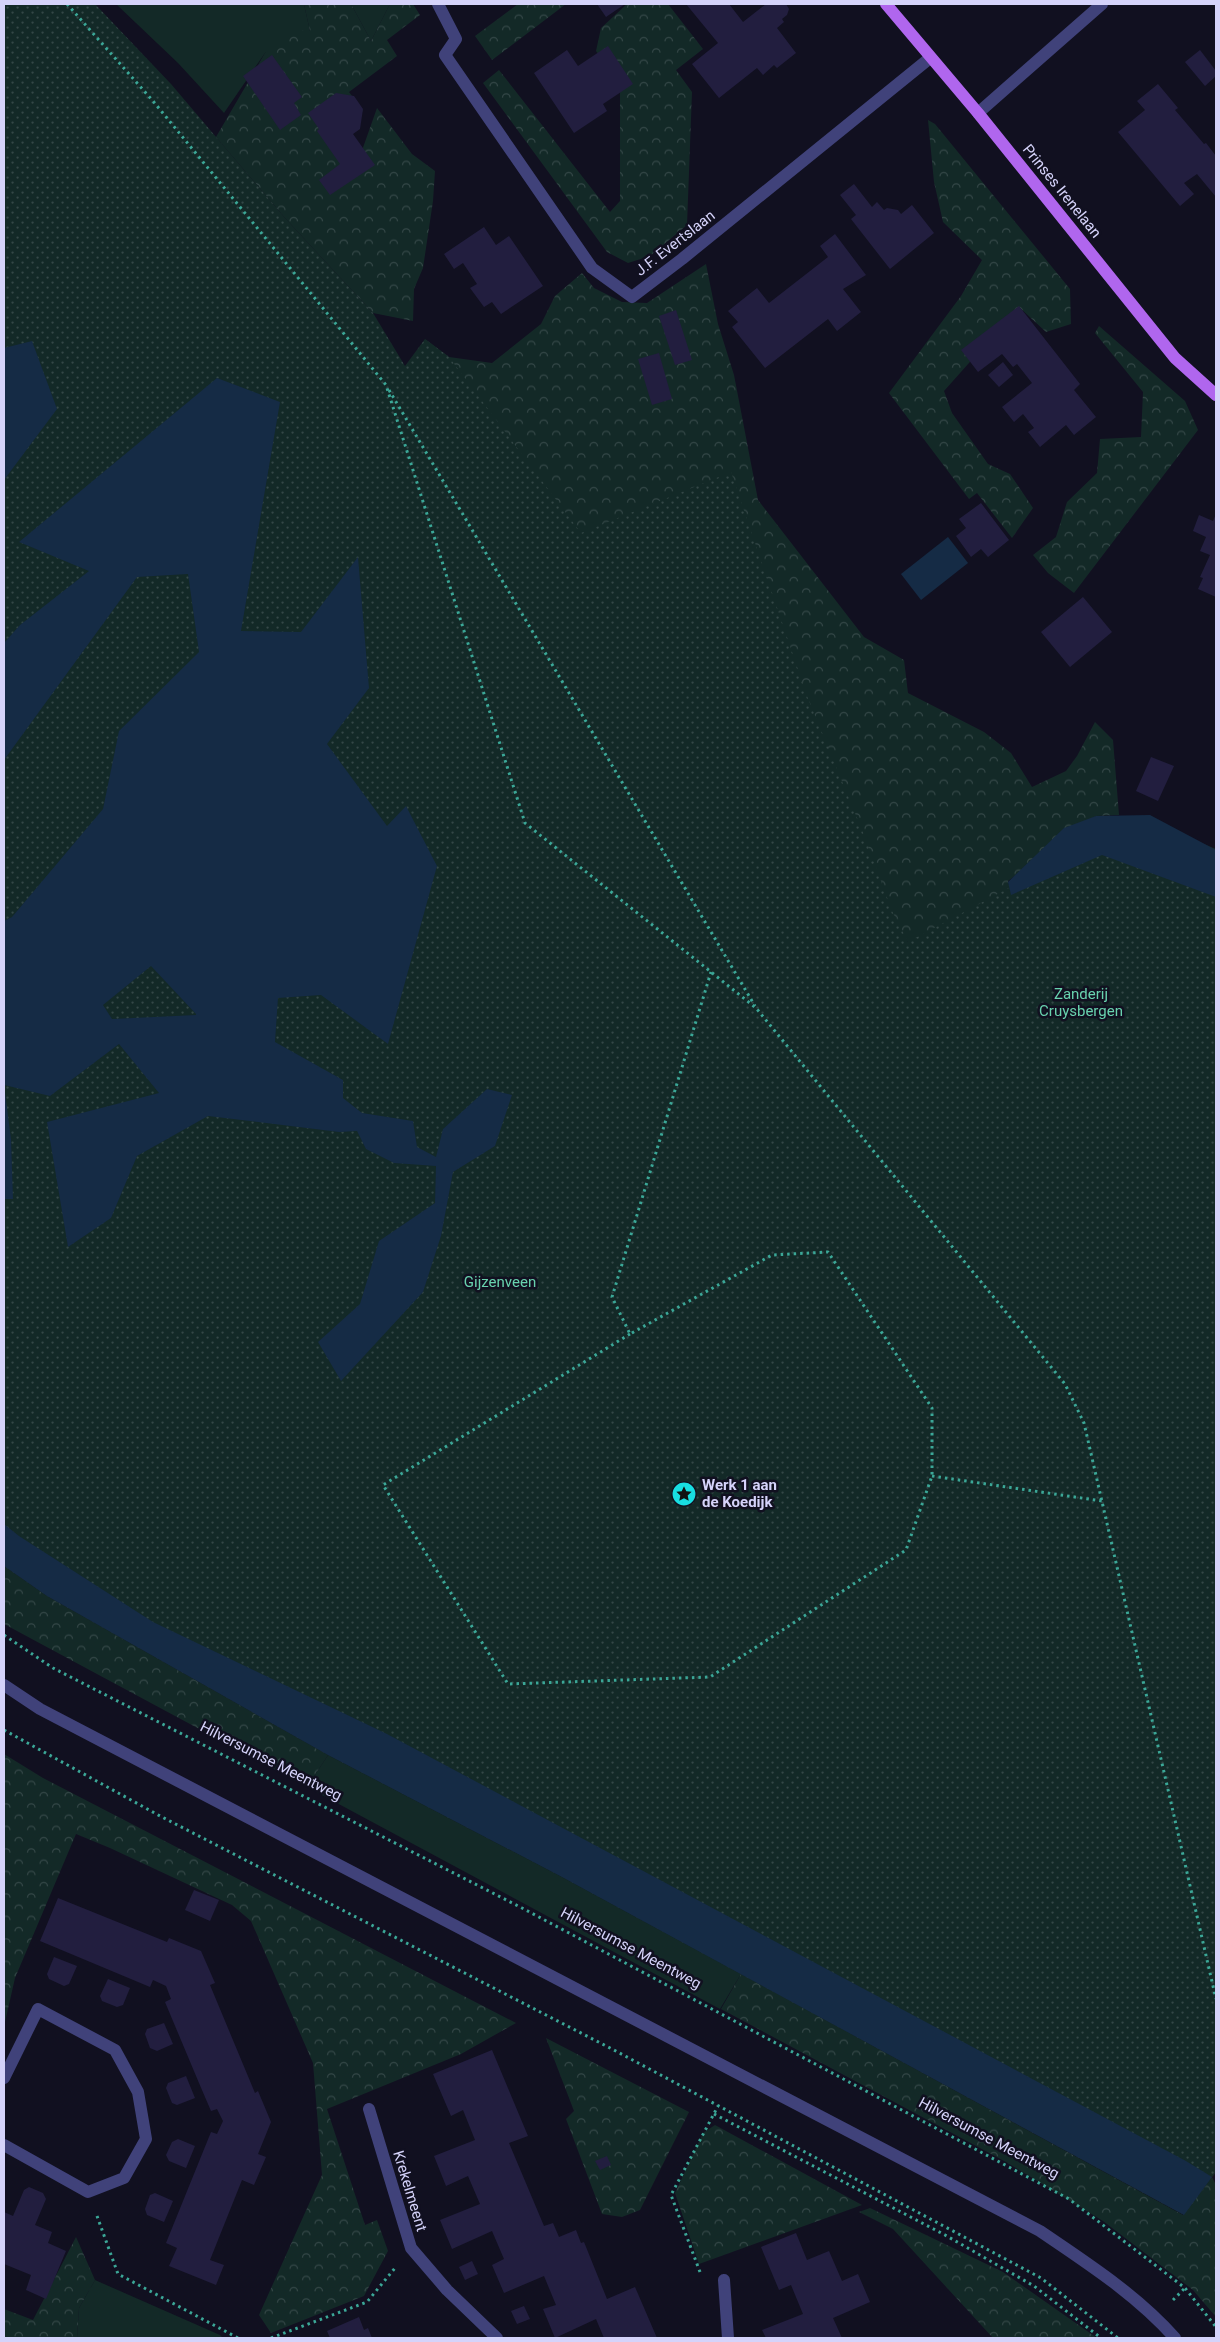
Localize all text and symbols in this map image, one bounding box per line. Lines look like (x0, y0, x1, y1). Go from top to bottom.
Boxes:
street label: Prinses Irenelaan (1019, 141, 1105, 241)
street label: J.F. Evertslaan (632, 206, 718, 280)
park label: Zanderij Cruysbergen (1039, 985, 1123, 1020)
park label: Gijzenveen (464, 1273, 536, 1291)
place label: Werk 1 aan de Koedijk (702, 1476, 777, 1511)
place icon: Werk 1 aan de Koedijk (671, 1481, 697, 1507)
street label: Hilversumse Meentweg (197, 1717, 345, 1805)
street label: Hilversumse Meentweg (558, 1903, 704, 1993)
street label: Hilversumse Meentweg (916, 2093, 1062, 2183)
street label: Krekelmeent (389, 2148, 431, 2234)

